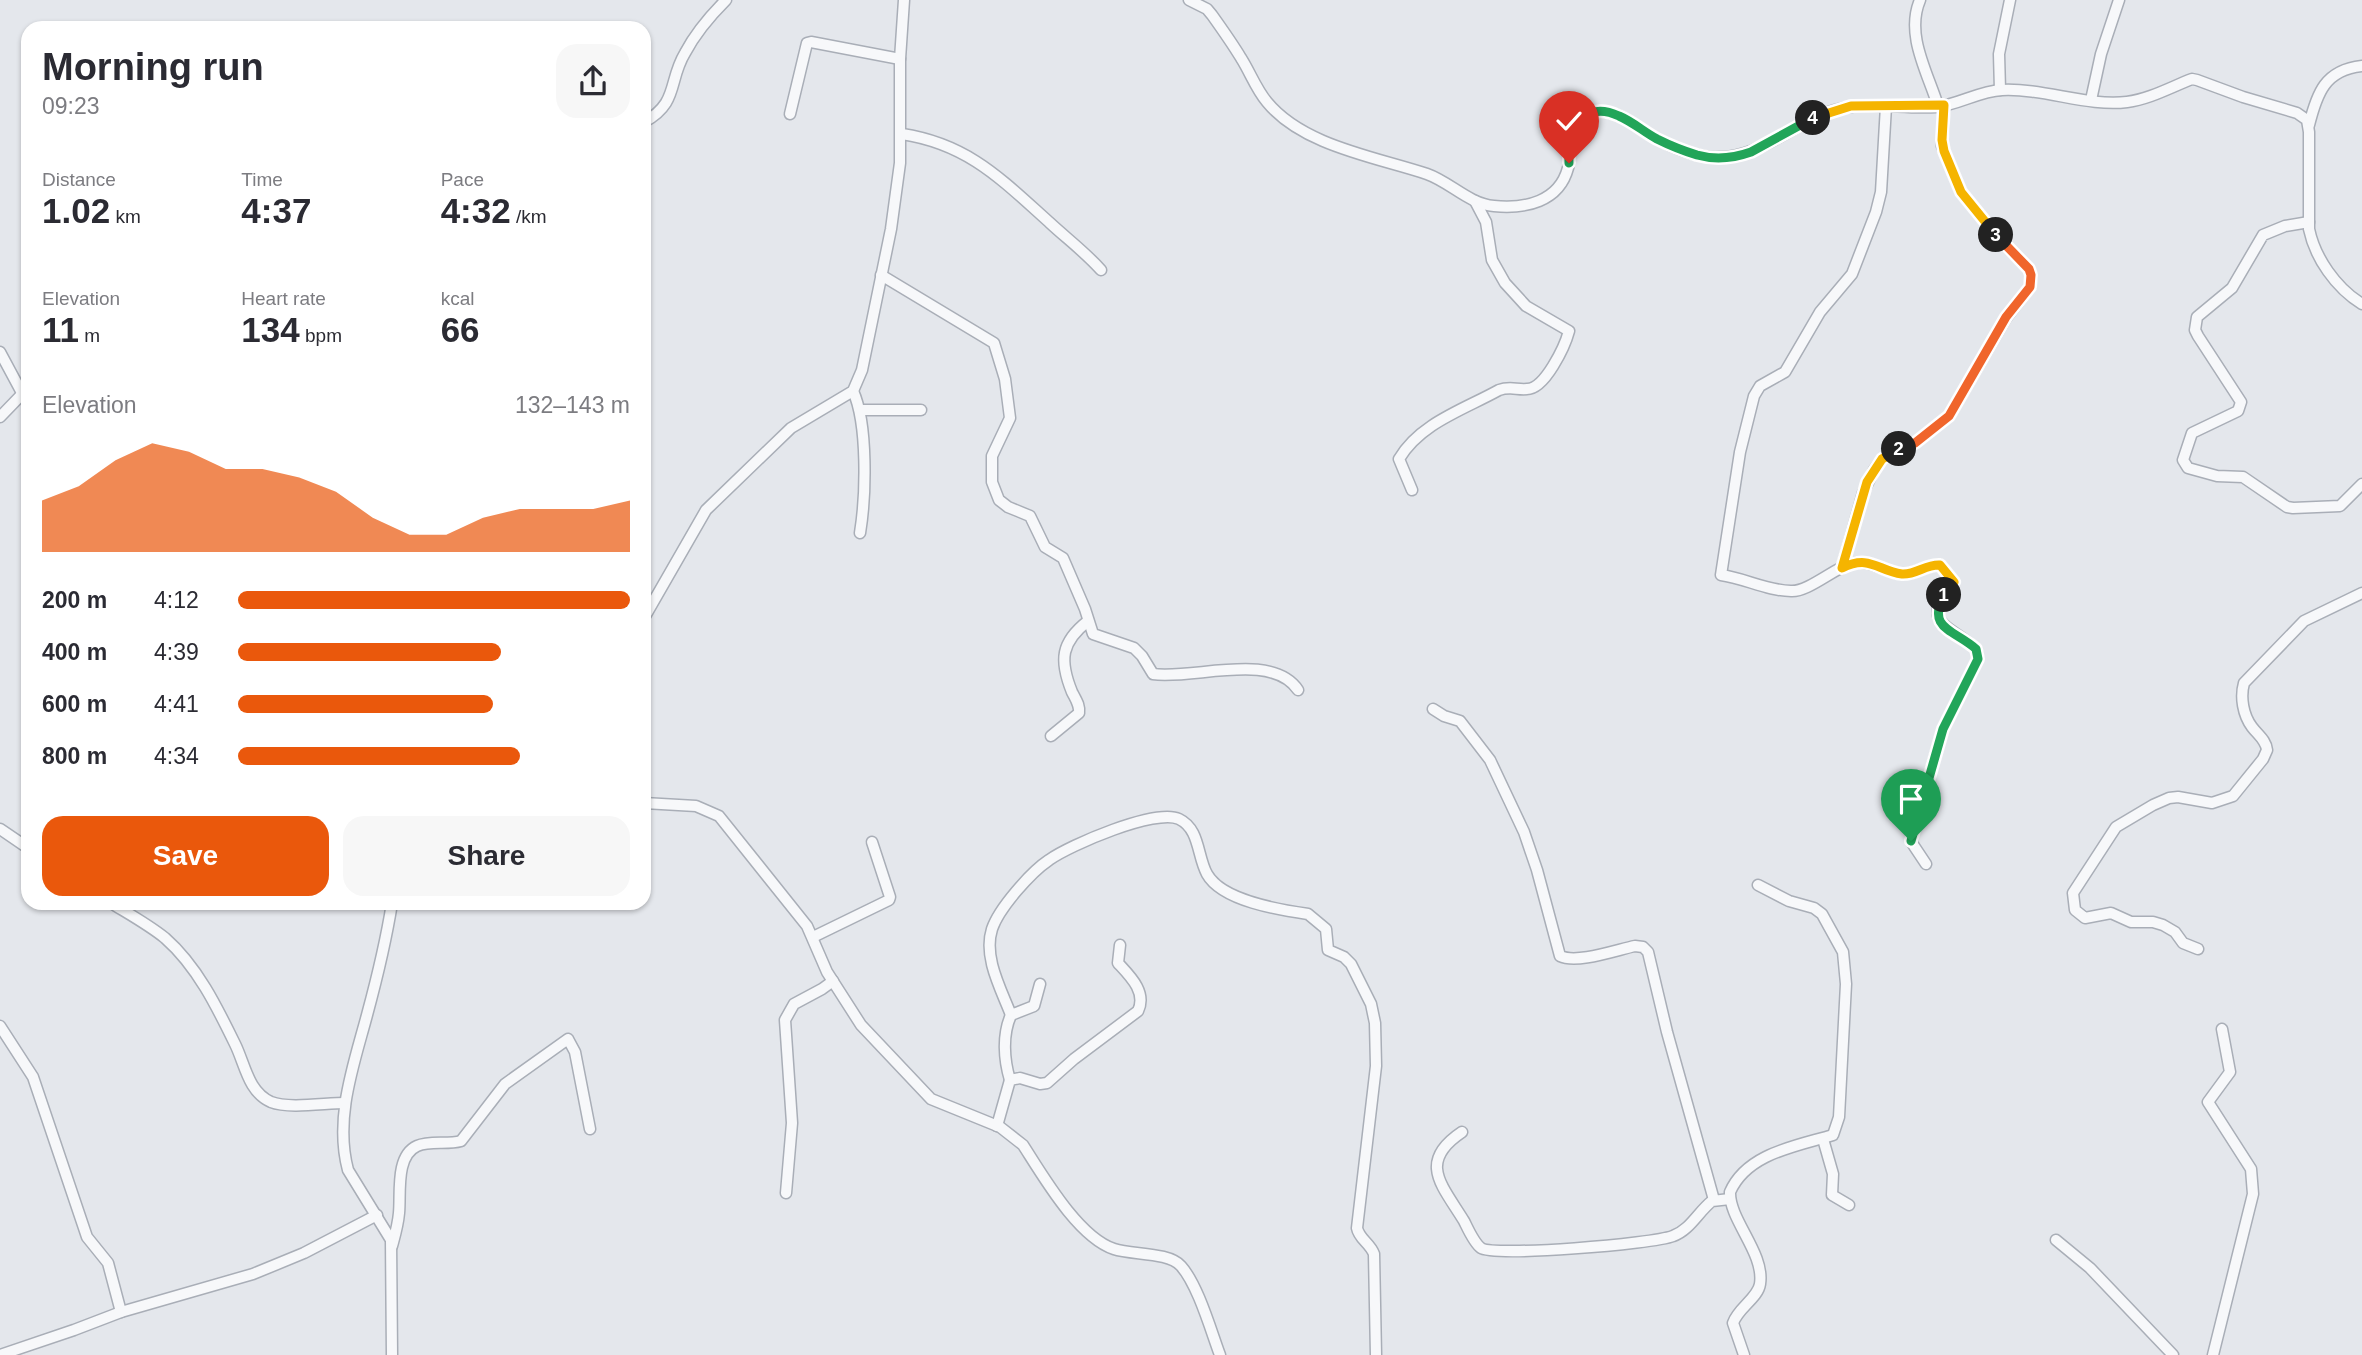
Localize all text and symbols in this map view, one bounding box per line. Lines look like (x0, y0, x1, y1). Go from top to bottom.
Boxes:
button: share (556, 44, 630, 118)
text: Morning run (42, 46, 264, 88)
pin (1539, 91, 1599, 163)
text: 09:23 (42, 93, 100, 119)
pin: 4 (1796, 100, 1830, 136)
icon: check (1550, 102, 1588, 140)
text: 4 (1807, 107, 1818, 128)
text: Distance (42, 169, 116, 190)
text: Time (241, 169, 283, 190)
text: Pace (441, 169, 484, 190)
text: 1.02 (42, 191, 110, 230)
text: 4:37 (241, 191, 311, 230)
text: 4:32 (441, 191, 511, 230)
text: km (110, 206, 141, 227)
text: /km (511, 206, 547, 227)
pin: 3 (1979, 218, 2014, 252)
text: 3 (1990, 224, 2001, 245)
text: Elevation (42, 288, 120, 309)
text: Heart rate (241, 288, 326, 309)
text: kcal (441, 288, 474, 309)
text: 11 (42, 310, 79, 349)
text: 134 (241, 310, 300, 349)
text: 66 (441, 310, 480, 349)
text: m (79, 325, 100, 346)
text: bpm (300, 325, 342, 346)
text: Elevation (42, 392, 137, 418)
text: 132–143 m (515, 392, 630, 418)
pin: 2 (1882, 432, 1916, 466)
text: 2 (1893, 438, 1904, 459)
pin: 1 (1926, 578, 1962, 612)
text: 1 (1938, 584, 1949, 605)
text: 200 m (42, 587, 107, 613)
text: 4:12 (154, 587, 199, 613)
text: 400 m (42, 639, 107, 665)
text: 4:39 (154, 639, 199, 665)
text: 600 m (42, 691, 107, 717)
text: 4:41 (154, 691, 199, 717)
text: 800 m (42, 743, 107, 769)
text: 4:34 (154, 743, 199, 769)
pin (1881, 769, 1941, 841)
icon: arrive (1892, 780, 1930, 818)
button: Save (42, 816, 329, 896)
button: Share (343, 816, 630, 896)

